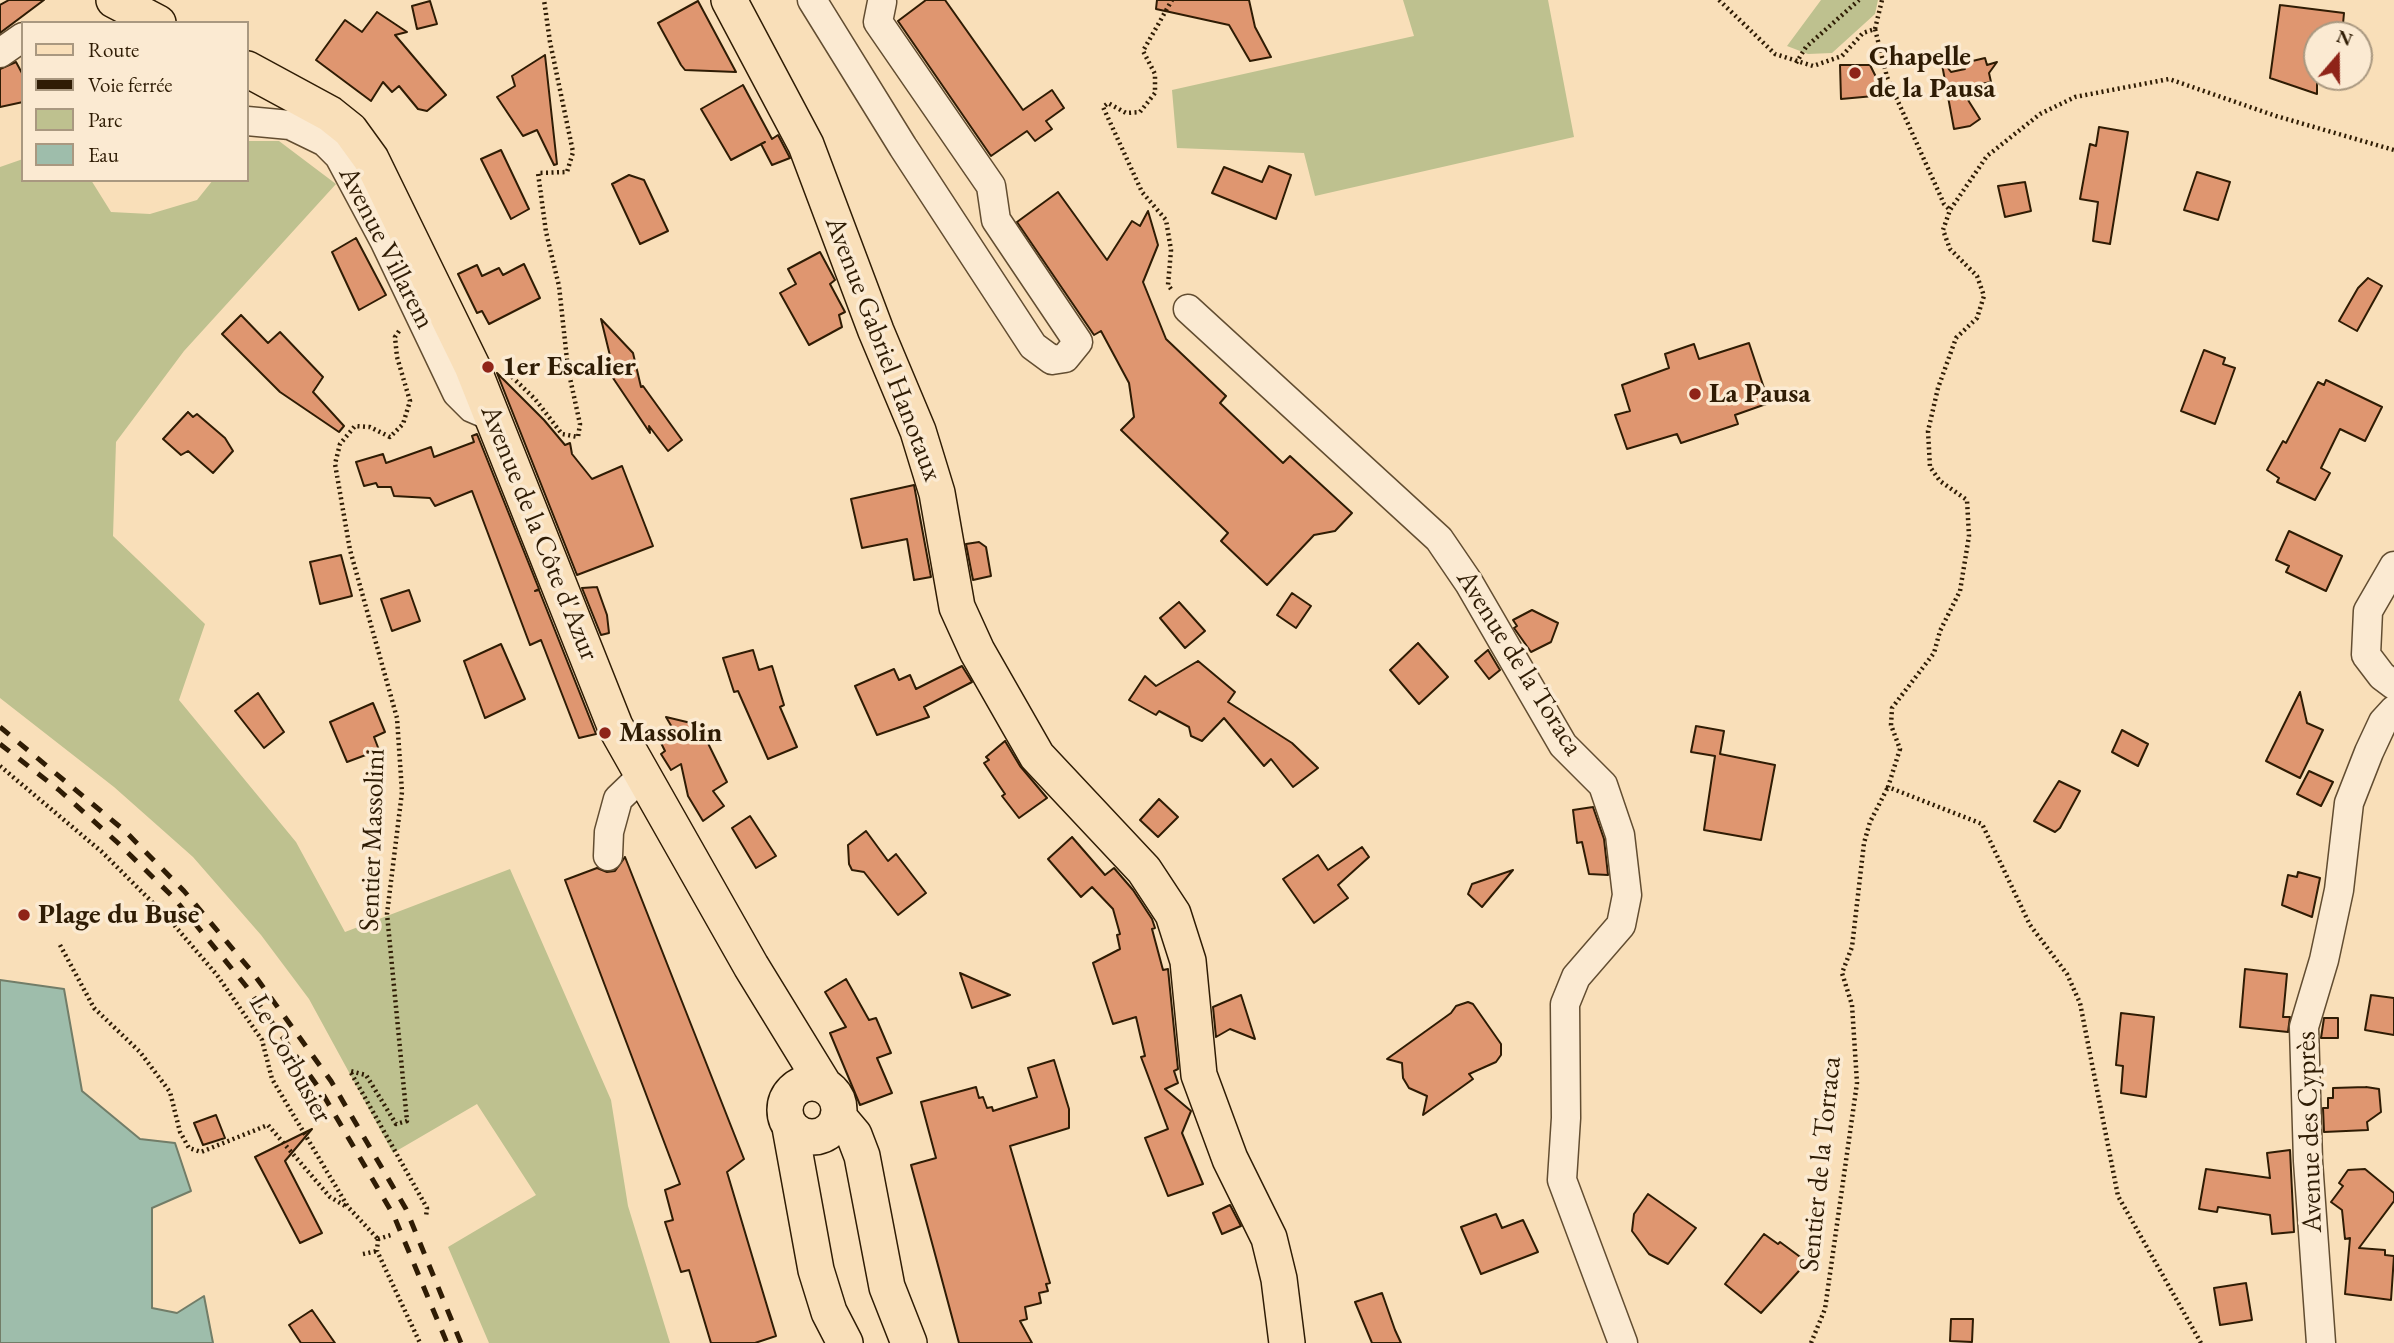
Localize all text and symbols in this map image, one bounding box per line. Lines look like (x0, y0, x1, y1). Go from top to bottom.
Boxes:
legend (21, 21, 248, 182)
north arrow (2303, 21, 2373, 91)
text: N (2333, 23, 2356, 52)
text: Route (88, 36, 139, 63)
place label: Chapelle de la Pausa (1869, 40, 1996, 106)
marker: Chapelle de la Pausa (1847, 65, 1863, 81)
text: Voie ferrée (88, 71, 172, 98)
text: Parc (88, 106, 122, 133)
text: Eau (88, 141, 119, 168)
street label: Avenue Villarem (331, 161, 441, 335)
street label: Avenue Gabriel Hanotaux (817, 212, 949, 486)
place label: 1er Escalier (502, 350, 636, 384)
marker: 1er Escalier (480, 359, 496, 375)
place label: La Pausa (1709, 377, 1811, 411)
marker: La Pausa (1687, 386, 1703, 402)
street label: Avenue de la Côte d'Azur (472, 400, 606, 666)
street label: Avenue de la Toraca (1448, 564, 1590, 762)
place label: Massolin (619, 716, 722, 750)
marker: Massolin (597, 725, 613, 741)
street label: Sentier Massolini (353, 748, 393, 932)
place label: Plage du Buse (38, 898, 199, 932)
marker: Plage du Buse (16, 907, 32, 923)
street label: Le Corbusier (241, 989, 339, 1129)
street label: Avenue des Cyprès (2290, 1031, 2330, 1233)
street label: Sentier de la Torraca (1793, 1055, 1849, 1273)

